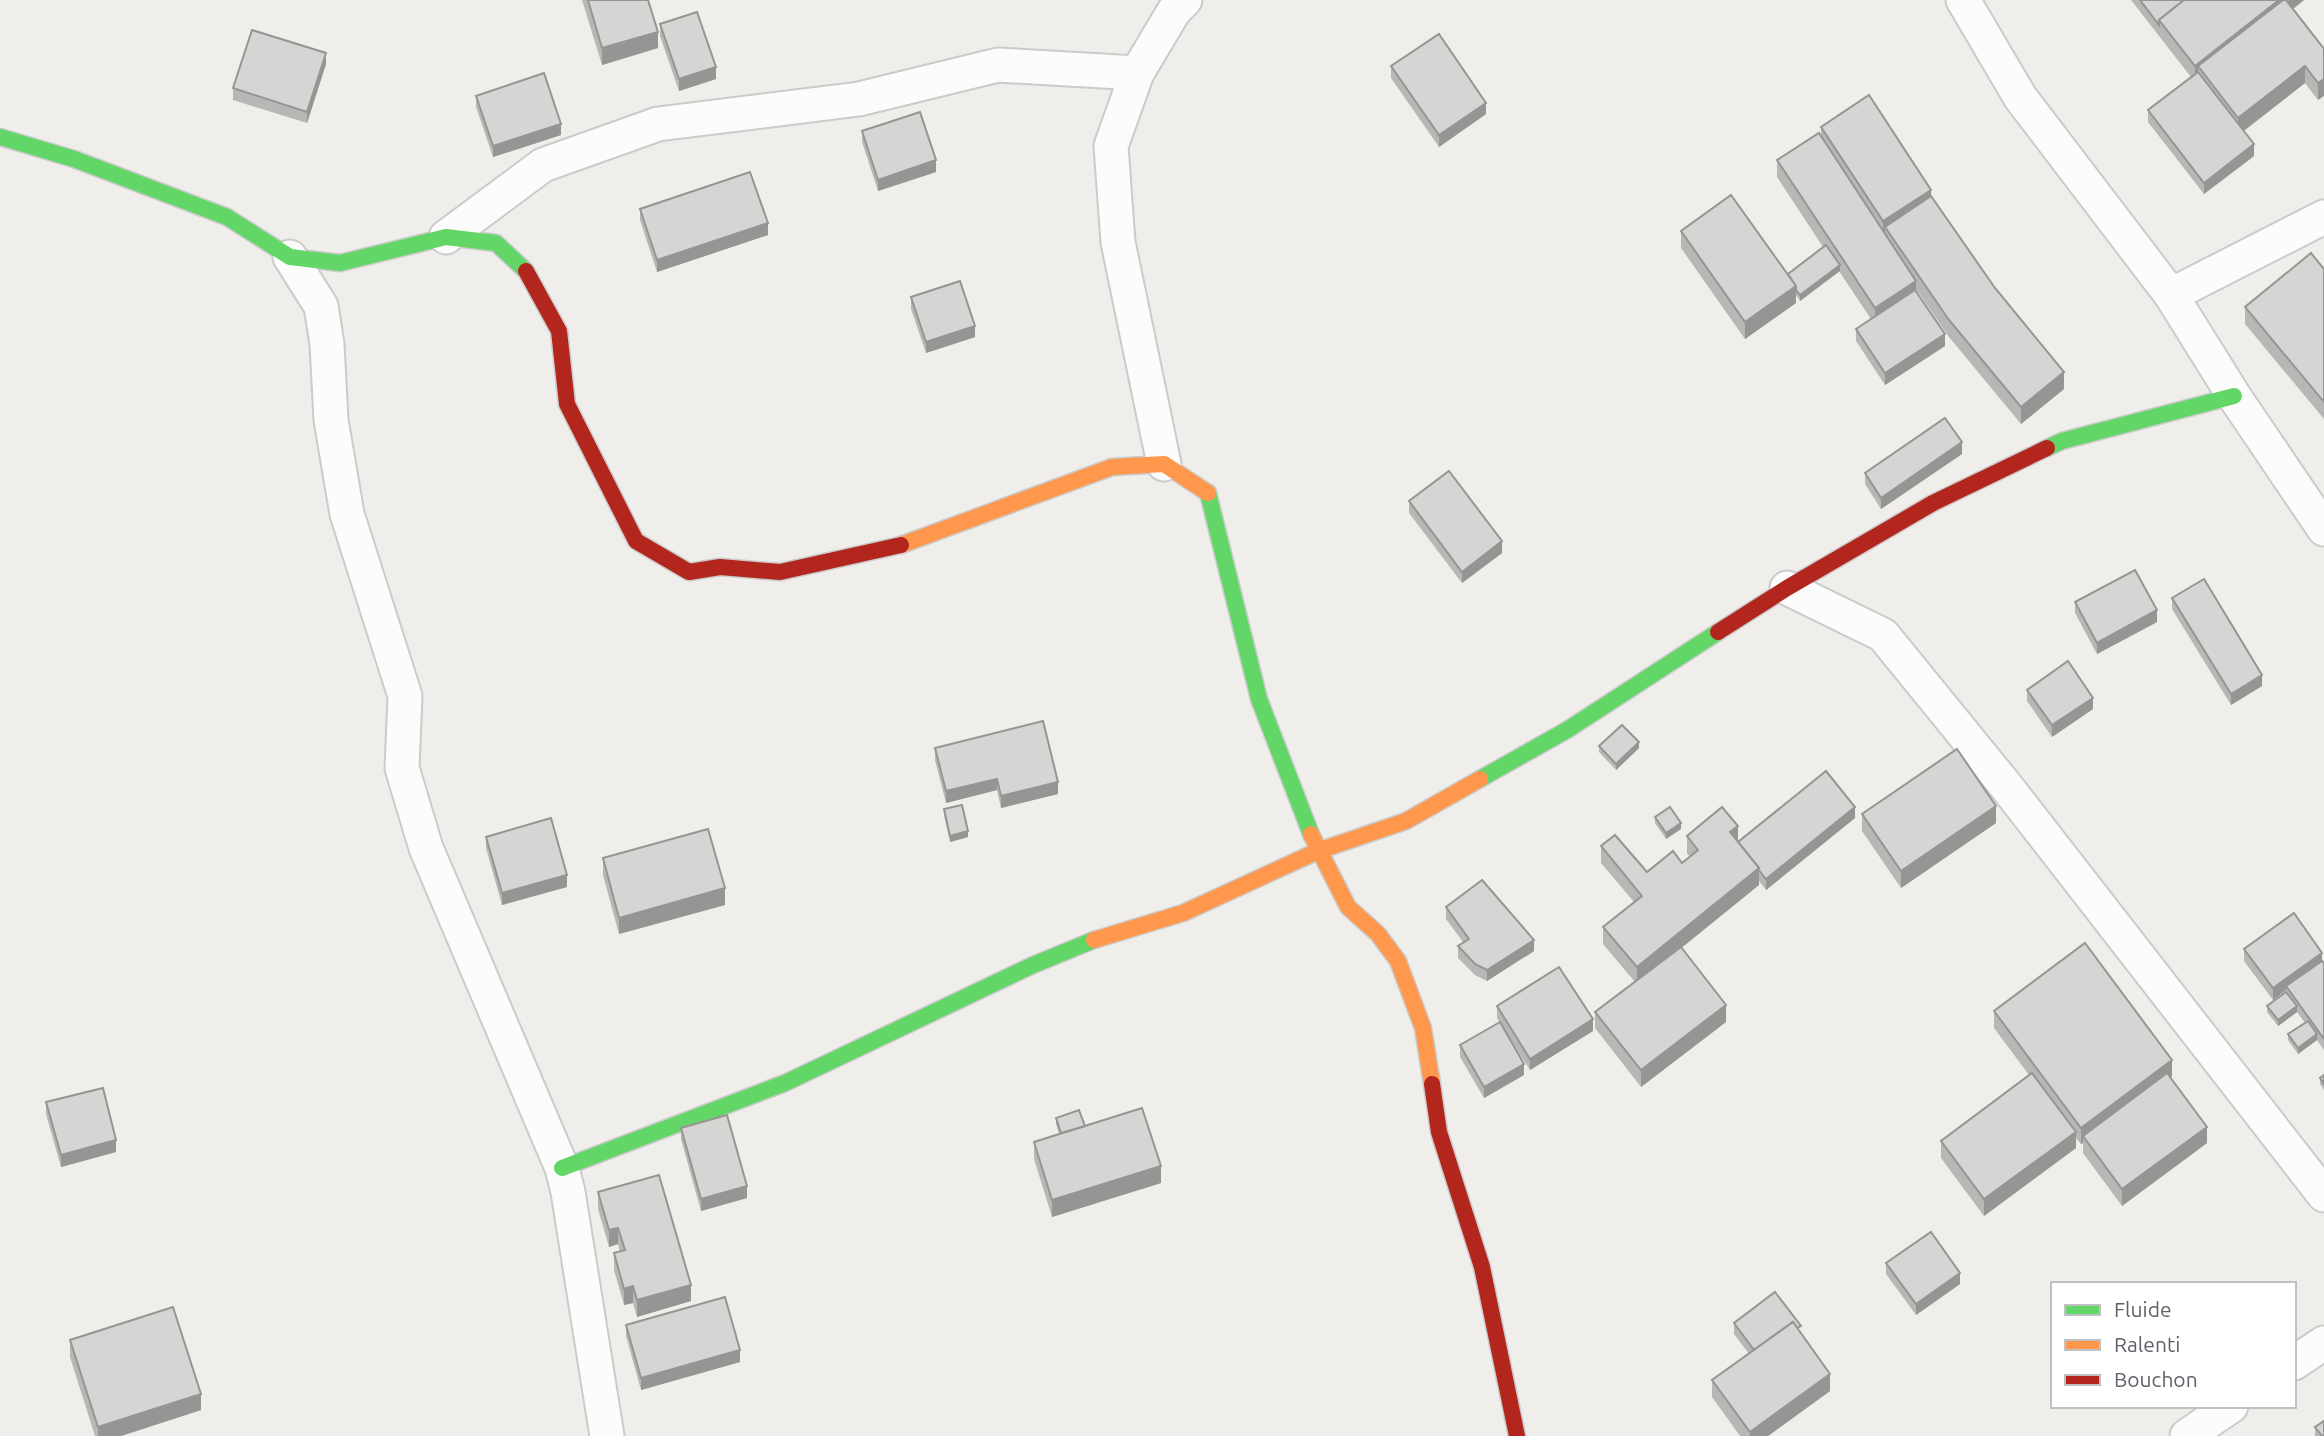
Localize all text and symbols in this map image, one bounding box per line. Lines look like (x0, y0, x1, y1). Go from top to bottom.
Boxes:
legend (2051, 1282, 2296, 1408)
text: Fluide (2114, 1297, 2172, 1321)
text: Ralenti (2114, 1332, 2180, 1356)
text: Bouchon (2114, 1367, 2198, 1391)

